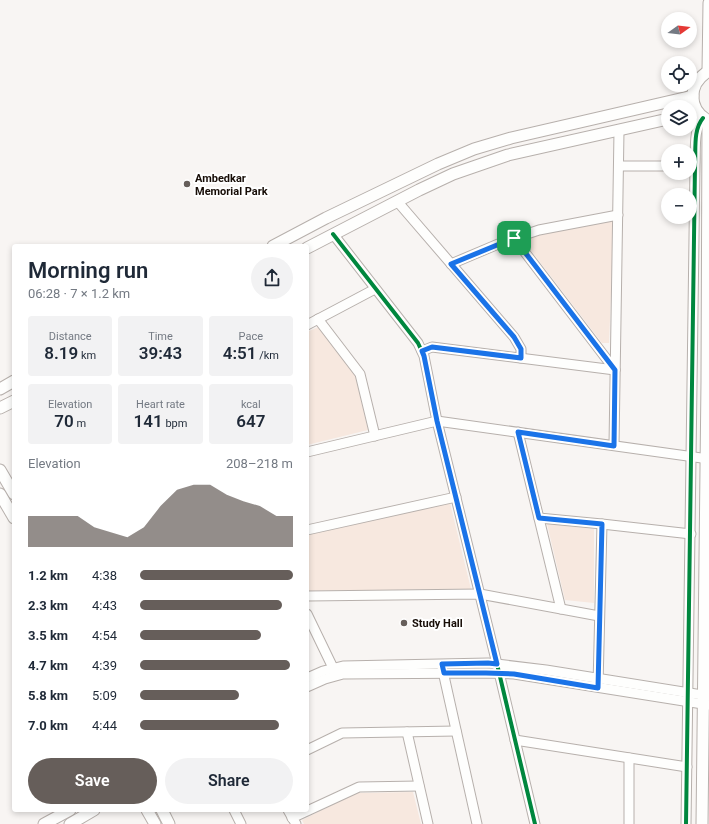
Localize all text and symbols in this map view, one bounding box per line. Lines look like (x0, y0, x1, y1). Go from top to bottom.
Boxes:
north arrow (661, 12, 697, 48)
map controls (661, 12, 697, 224)
button: locate (661, 56, 697, 92)
button: layers (661, 100, 697, 136)
button: + (661, 144, 697, 180)
place label: Ambedkar Memorial Park (195, 172, 268, 198)
marker: Ambedkar Memorial Park (182, 179, 192, 189)
button: − (661, 188, 697, 224)
pin (497, 221, 531, 255)
icon: arrive (503, 227, 525, 249)
button: share (251, 257, 293, 299)
text: Morning run (28, 258, 148, 283)
text: 06:28 · 7 × 1.2 km (28, 286, 130, 301)
text: Distance (49, 330, 92, 343)
text: Time (148, 330, 173, 343)
text: Pace (239, 330, 263, 343)
text: 8.19 (44, 343, 78, 363)
text: 39:43 (139, 343, 182, 363)
text: 4:51 (223, 343, 256, 363)
text: km (78, 349, 96, 362)
text: /km (256, 349, 279, 362)
text: Elevation (48, 398, 92, 411)
text: Heart rate (136, 398, 185, 411)
text: kcal (241, 398, 261, 411)
text: 70 (54, 411, 74, 431)
text: 141 (134, 411, 163, 431)
text: 647 (236, 411, 265, 431)
text: m (74, 417, 86, 430)
text: bpm (163, 417, 187, 430)
text: Elevation (28, 456, 81, 471)
text: 208–218 m (226, 456, 293, 471)
text: 1.2 km (28, 568, 68, 583)
text: 4:38 (92, 568, 117, 583)
text: 2.3 km (28, 598, 68, 613)
text: 4:43 (92, 598, 117, 613)
place label: Study Hall (412, 617, 463, 630)
marker: Study Hall (399, 618, 409, 628)
text: 3.5 km (28, 628, 68, 643)
text: 4:54 (92, 628, 117, 643)
text: 4.7 km (28, 658, 68, 673)
text: 4:39 (92, 658, 117, 673)
text: 5.8 km (28, 688, 68, 703)
text: 5:09 (92, 688, 117, 703)
text: 7.0 km (28, 718, 68, 733)
text: 4:44 (92, 718, 117, 733)
button: Save (28, 758, 157, 804)
button: Share (165, 758, 293, 804)

